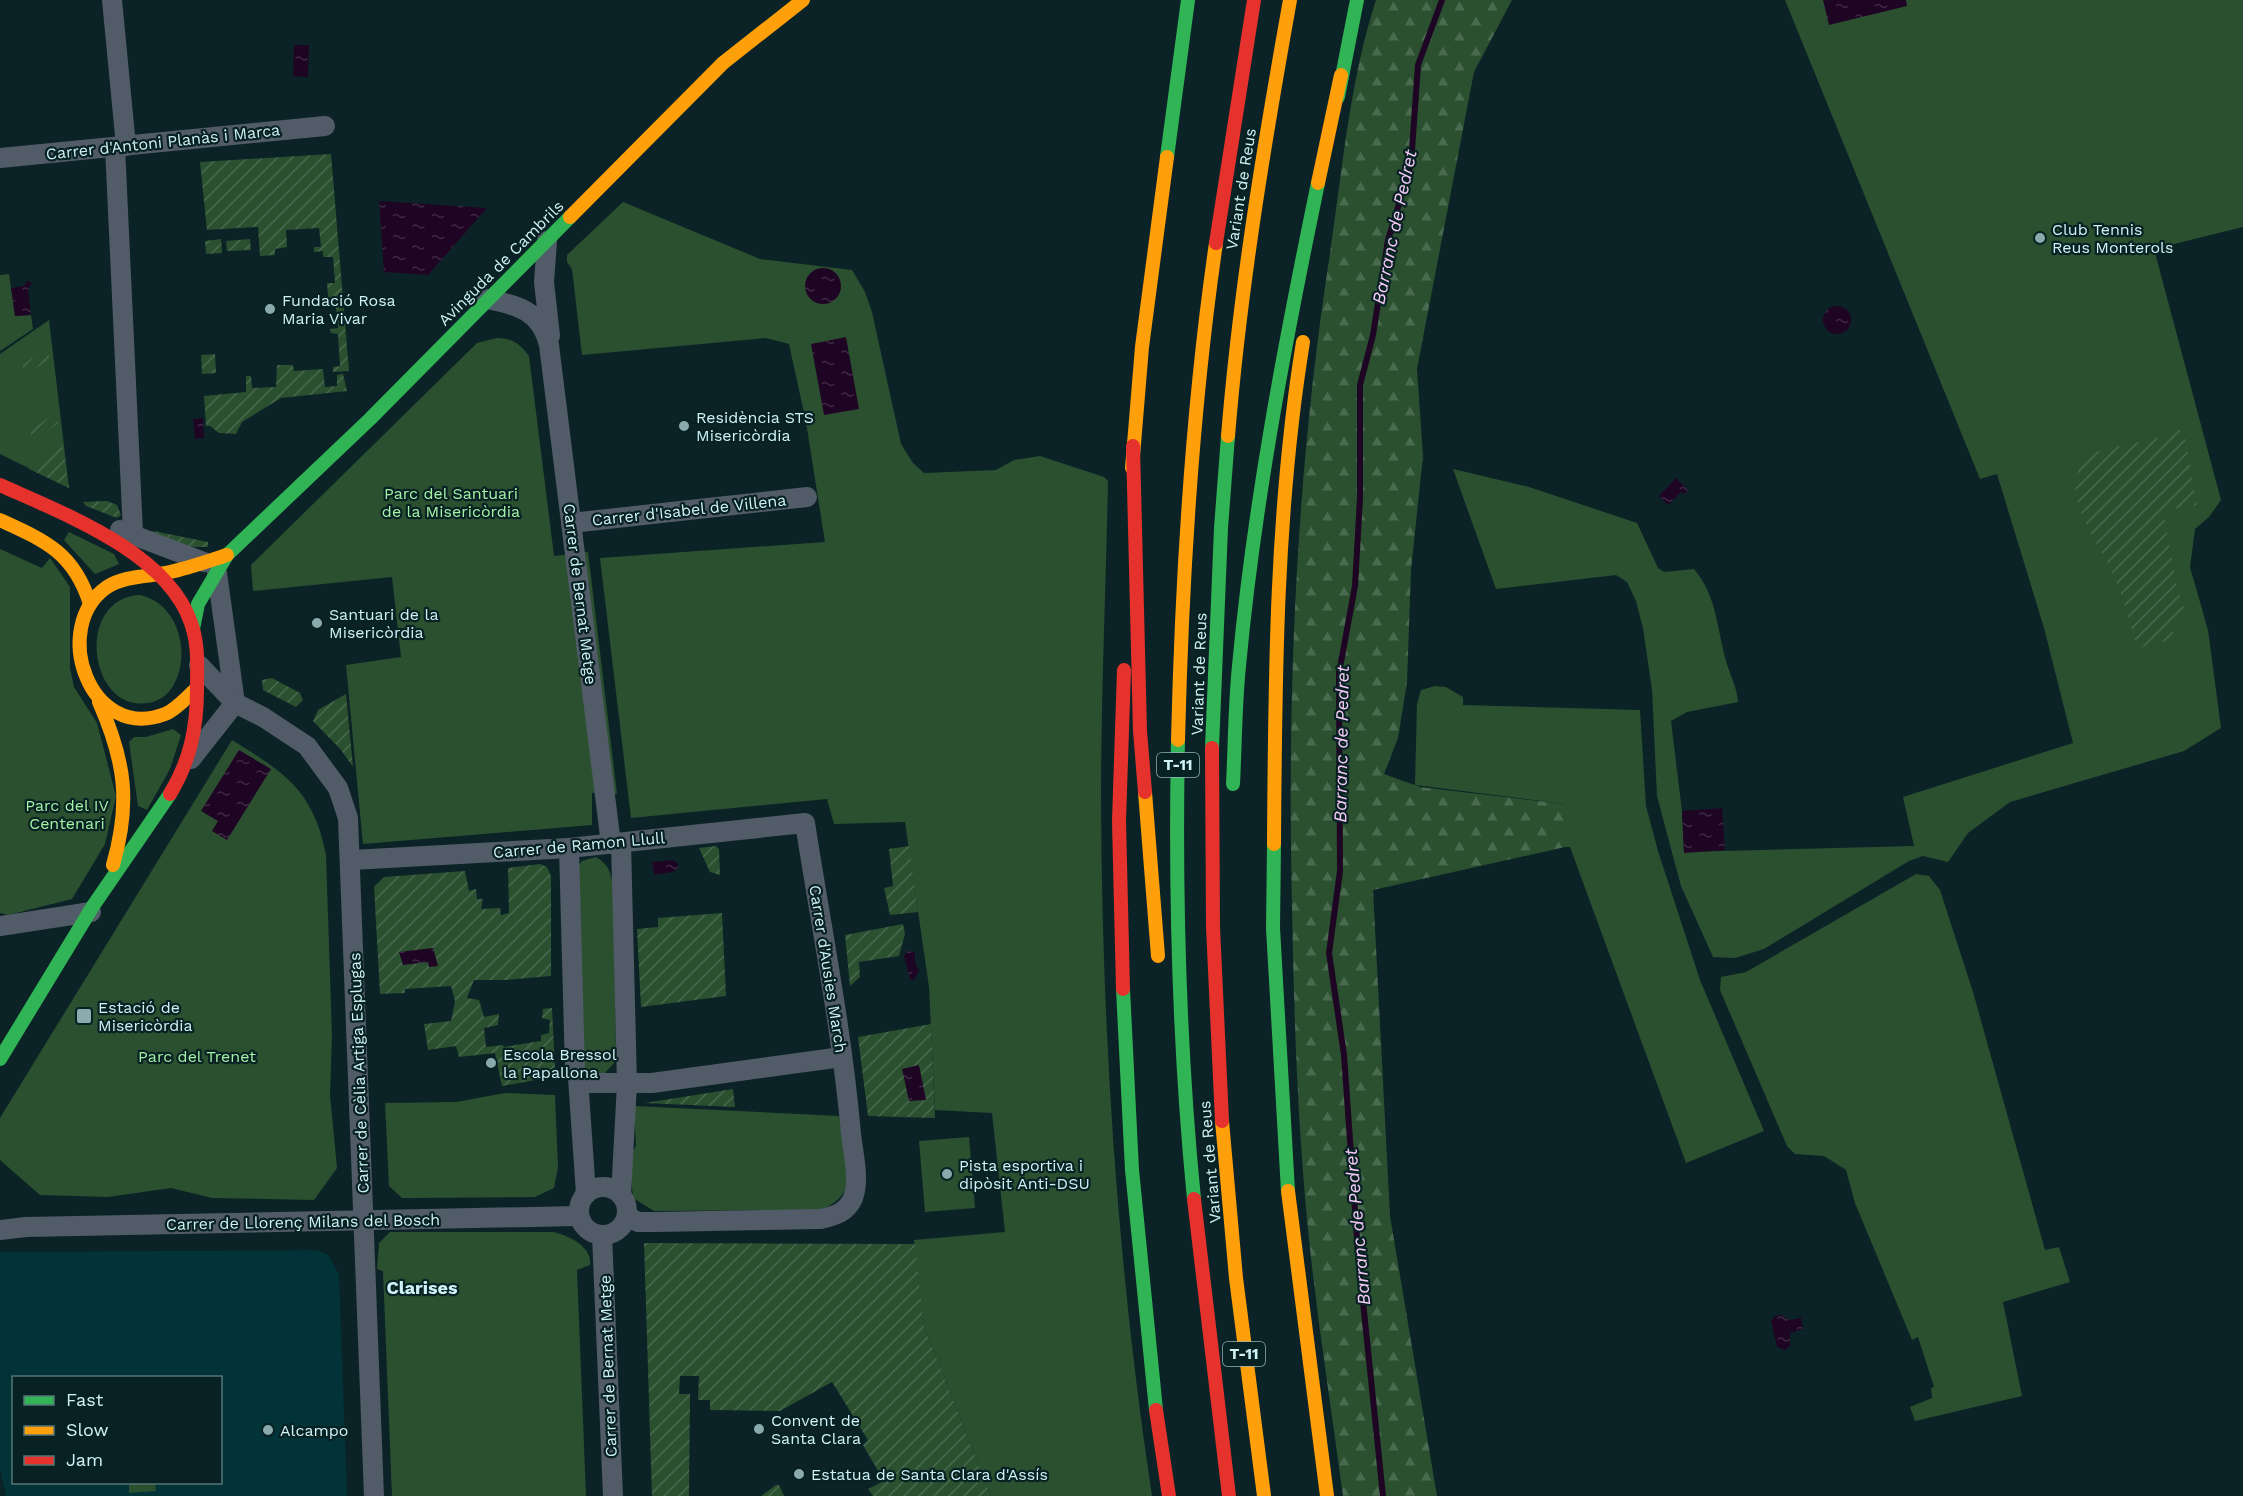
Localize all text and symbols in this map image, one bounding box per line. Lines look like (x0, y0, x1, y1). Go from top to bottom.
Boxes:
street label: Carrer d'Antoni Planàs i Marca (45, 120, 281, 164)
street label: Variant de Reus (1222, 127, 1260, 251)
water label: Barranc de Pedret (1367, 147, 1421, 306)
street label: Avinguda de Cambrils (434, 196, 568, 330)
place label: Club Tennis Reus Monterols (2052, 220, 2173, 257)
marker: Club Tennis Reus Monterols (2033, 231, 2047, 245)
place label: Fundació Rosa Maria Vivar (282, 291, 396, 328)
marker: Fundació Rosa Maria Vivar (263, 302, 277, 316)
place label: Residència STS Misericòrdia (696, 408, 814, 445)
marker: Residència STS Misericòrdia (677, 419, 691, 433)
park label: Parc del Santuari de la Misericòrdia (382, 484, 520, 521)
street label: Carrer d'Isabel de Villena (591, 490, 787, 530)
street label: Carrer de Bernat Metge (559, 502, 601, 686)
place label: Santuari de la Misericòrdia (329, 605, 439, 642)
street label: Variant de Reus (1187, 612, 1211, 736)
marker: Santuari de la Misericòrdia (310, 616, 324, 630)
water label: Barranc de Pedret (1329, 664, 1353, 823)
road number: T-11 (1157, 753, 1199, 777)
park label: Parc del IV Centenari (25, 796, 109, 833)
street label: Carrer de Ramon Llull (492, 828, 666, 862)
street label: Carrer d'Ausies March (805, 884, 851, 1054)
street label: Carrer de Cèlia Artiga Esplugas (345, 952, 373, 1194)
place label: Estació de Misericòrdia (98, 998, 193, 1035)
marker: Estació de Misericòrdia (75, 1007, 93, 1025)
place label: Escola Bressol la Papallona (503, 1045, 617, 1082)
park label: Parc del Trenet (138, 1047, 256, 1066)
marker: Escola Bressol la Papallona (484, 1056, 498, 1070)
street label: Variant de Reus (1195, 1100, 1225, 1224)
water label: Barranc de Pedret (1340, 1147, 1374, 1306)
place label: Pista esportiva i dipòsit Anti-DSU (959, 1156, 1090, 1193)
marker: Pista esportiva i dipòsit Anti-DSU (940, 1167, 954, 1181)
street label: Carrer de Llorenç Milans del Bosch (166, 1210, 440, 1234)
street label: Carrer de Bernat Metge (595, 1275, 621, 1457)
district label: Clarises (386, 1277, 458, 1298)
road number: T-11 (1223, 1342, 1265, 1366)
legend (12, 1376, 222, 1484)
text: Fast (66, 1389, 104, 1410)
place label: Convent de Santa Clara (771, 1411, 861, 1448)
text: Slow (66, 1419, 109, 1440)
place label: Alcampo (280, 1421, 348, 1440)
marker: Convent de Santa Clara (752, 1422, 766, 1436)
marker: Alcampo (261, 1423, 275, 1437)
text: Jam (66, 1449, 103, 1470)
place label: Estatua de Santa Clara d'Assís (811, 1465, 1048, 1484)
marker: Estatua de Santa Clara d'Assís (792, 1467, 806, 1481)

